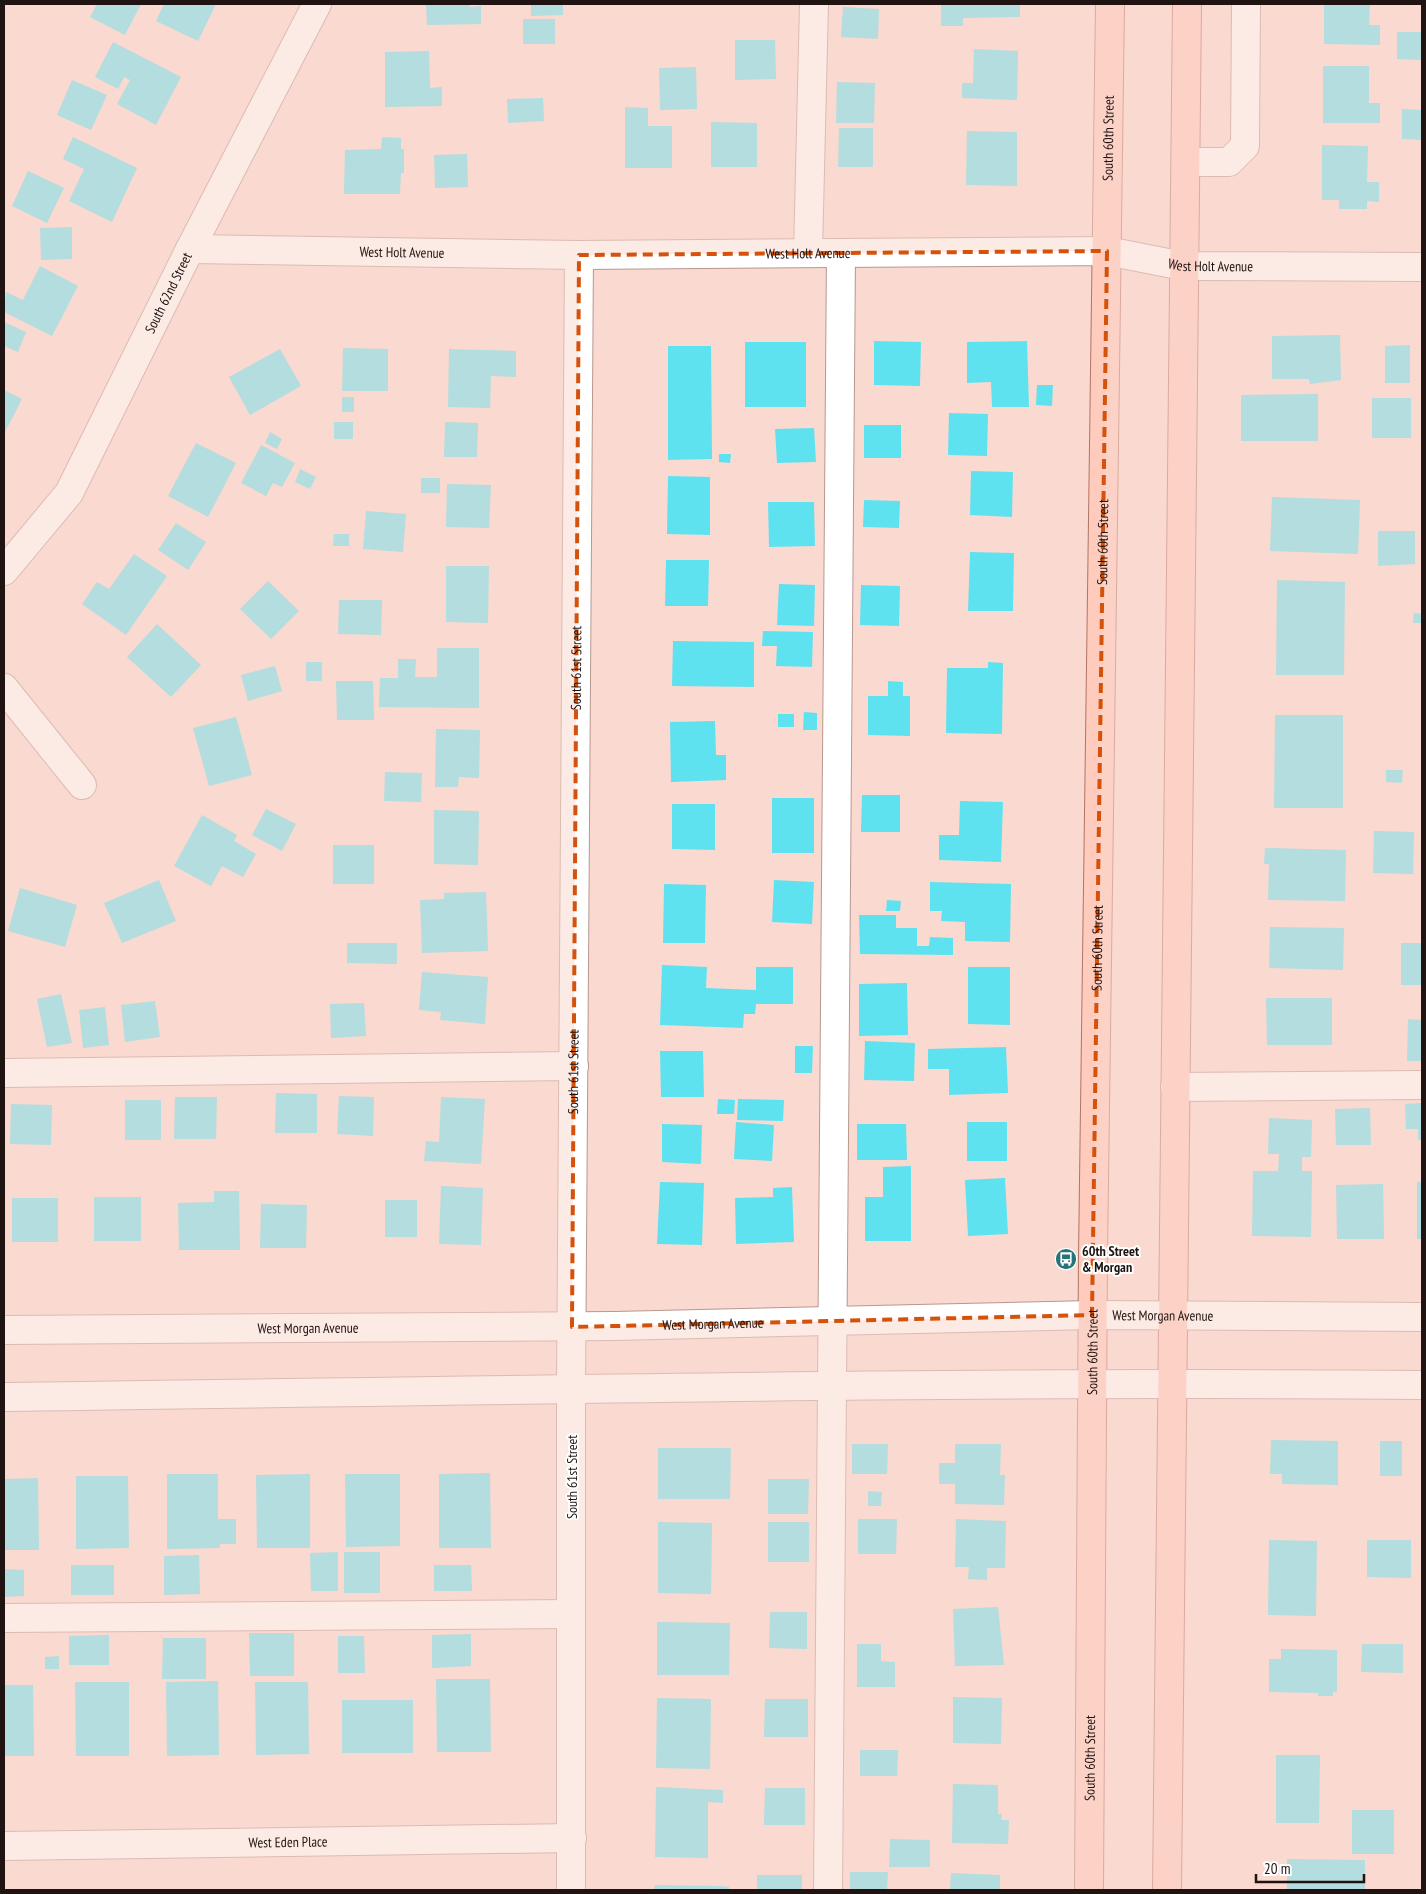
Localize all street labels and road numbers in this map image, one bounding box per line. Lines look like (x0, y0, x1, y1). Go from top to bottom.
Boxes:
street label: South 60th Street (1099, 95, 1118, 181)
street label: West Holt Avenue (359, 243, 445, 262)
street label: West Holt Avenue (765, 244, 851, 263)
street label: South 62nd Street (141, 249, 196, 336)
street label: West Holt Avenue (1166, 254, 1253, 275)
street label: South 60th Street (1093, 499, 1112, 585)
street label: South 61st Street (567, 626, 585, 710)
street label: South 60th Street (1088, 905, 1107, 991)
street label: South 61st Street (564, 1030, 583, 1114)
street label: West Morgan Avenue (1112, 1306, 1214, 1325)
street label: South 60th Street (1083, 1309, 1102, 1395)
street label: West Morgan Avenue (662, 1314, 764, 1334)
street label: West Morgan Avenue (257, 1319, 359, 1337)
street label: South 61st Street (563, 1435, 581, 1519)
street label: South 60th Street (1081, 1715, 1099, 1801)
street label: West Eden Place (248, 1832, 328, 1852)

